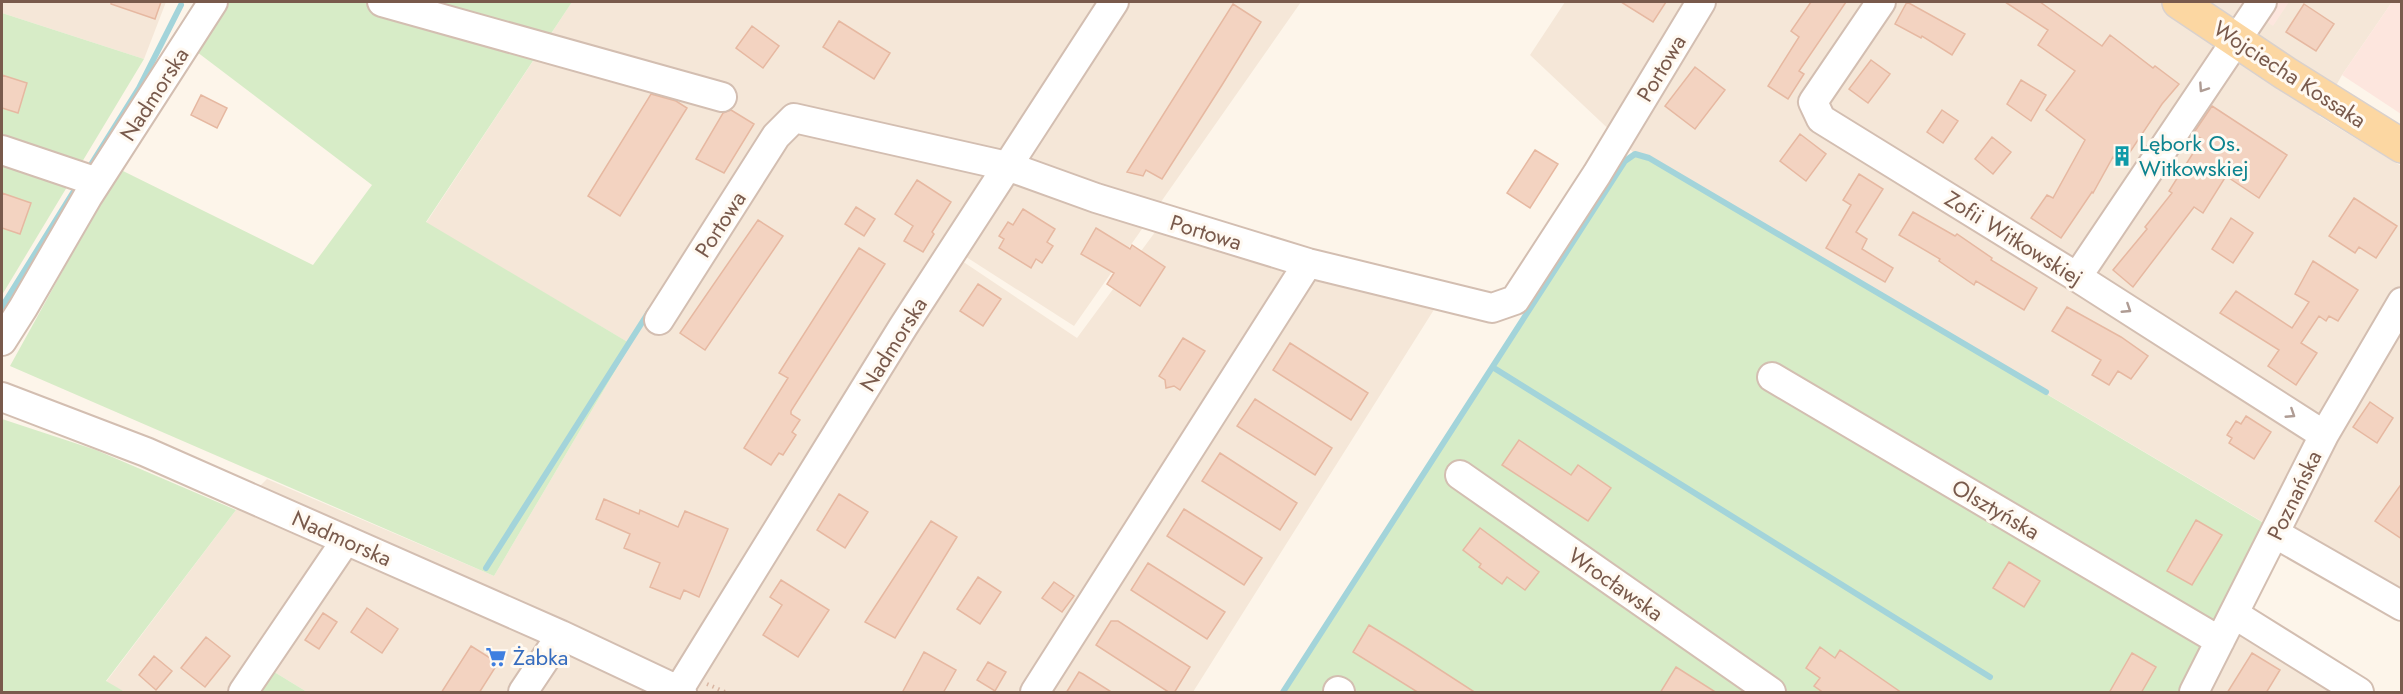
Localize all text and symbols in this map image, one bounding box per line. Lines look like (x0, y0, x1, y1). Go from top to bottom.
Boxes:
street label: Wojciecha Kossaka (2207, 12, 2373, 136)
street label: Portowa (1628, 28, 1694, 108)
street label: Nadmorska (112, 41, 196, 147)
one-way arrow (2199, 81, 2210, 92)
place label: Lębork Os. Witkowskiej (2139, 127, 2249, 184)
building icon: Lębork Os. Witkowskiej (2110, 144, 2134, 168)
street label: Zofii Witkowskiej (1939, 183, 2089, 293)
street label: Portowa (687, 184, 753, 264)
street label: Portowa (1166, 206, 1246, 258)
street label: Nadmorska (851, 291, 935, 397)
one-way arrow (2121, 301, 2131, 313)
one-way arrow (2284, 407, 2295, 418)
street label: Poznańska (2259, 445, 2329, 545)
street label: Olsztyńska (1946, 471, 2046, 547)
street label: Nadmorska (287, 502, 397, 574)
street label: Wrocławska (1562, 539, 1670, 629)
place label: Żabka (513, 641, 568, 673)
supermarket icon: Żabka (484, 645, 508, 669)

